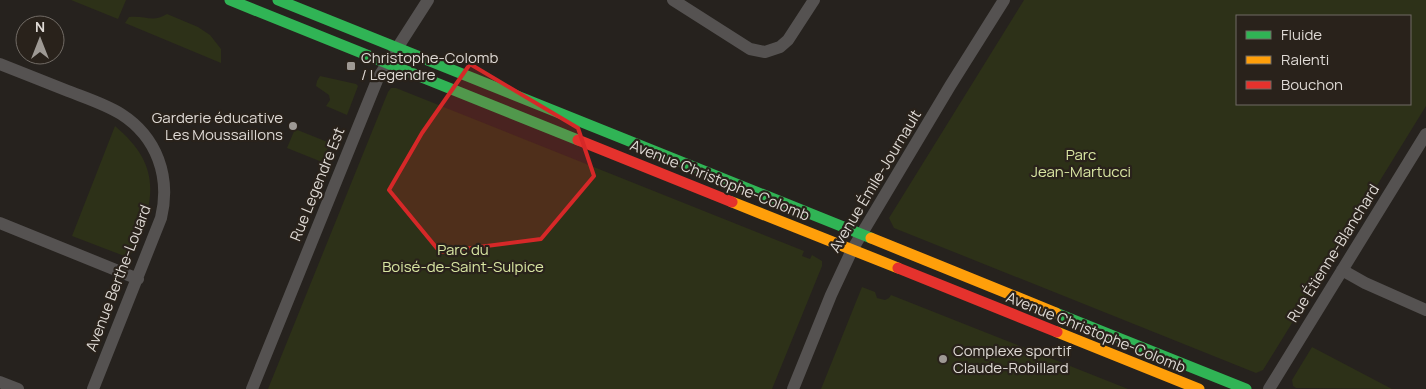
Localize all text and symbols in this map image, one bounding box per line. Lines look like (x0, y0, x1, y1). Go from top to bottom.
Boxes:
north arrow (15, 15, 65, 65)
legend (1236, 15, 1411, 105)
text: N (35, 17, 45, 36)
text: Fluide (1281, 24, 1322, 45)
place label: Christophe-Colomb / Legendre (361, 47, 499, 85)
text: Ralenti (1281, 49, 1329, 70)
marker: Christophe-Colomb / Legendre (345, 60, 357, 72)
text: Bouchon (1281, 74, 1343, 95)
street label: Avenue Émile-Journault (824, 106, 926, 256)
place label: Garderie éducative Les Moussaillons (152, 107, 283, 145)
marker: Garderie éducative Les Moussaillons (287, 120, 299, 132)
street label: Rue Legendre Est (285, 124, 349, 244)
street label: Avenue Christophe-Colomb (627, 134, 813, 226)
park label: Parc Jean-Martucci (1031, 144, 1131, 182)
street label: Rue Étienne-Blanchard (1282, 180, 1384, 326)
street label: Avenue Berthe-Louard (80, 202, 156, 354)
park label: Parc du Boisé-de-Saint-Sulpice (382, 239, 544, 277)
street label: Avenue Christophe-Colomb (1003, 286, 1189, 378)
place label: Complexe sportif Claude-Robillard (953, 340, 1072, 378)
marker: Complexe sportif Claude-Robillard (937, 353, 949, 365)

